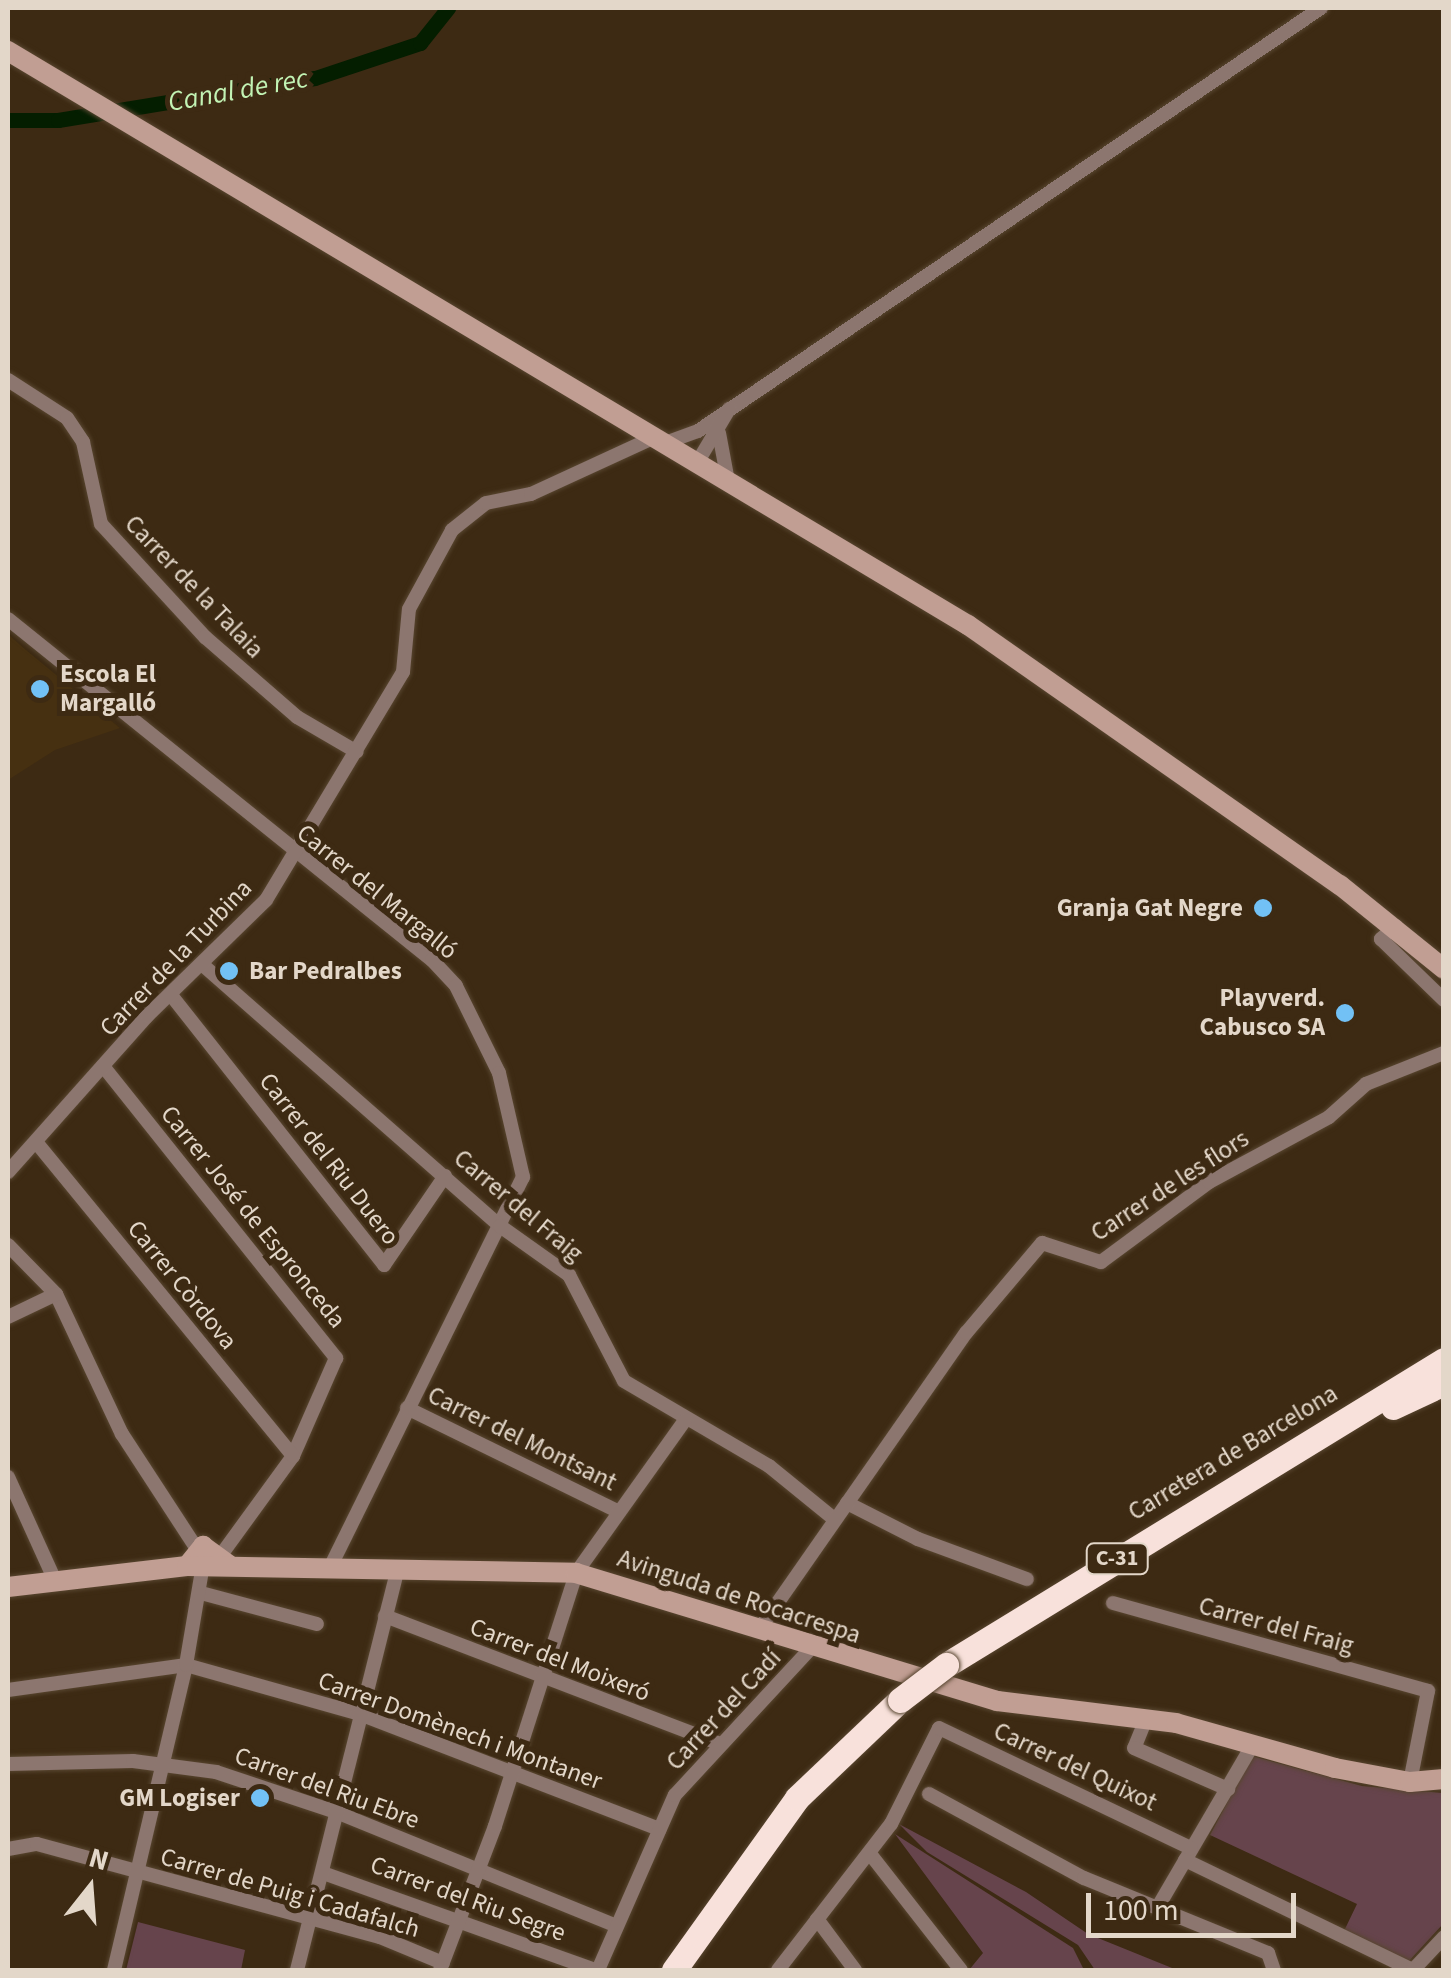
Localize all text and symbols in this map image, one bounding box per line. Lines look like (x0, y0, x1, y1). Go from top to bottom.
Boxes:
water label: Canal de rec (165, 61, 311, 119)
street label: Carrer de la Talaia (118, 509, 270, 665)
place label: Escola El Margalló (60, 660, 156, 719)
marker: Escola El Margalló (29, 678, 51, 700)
street label: Carrer del Margalló (291, 818, 463, 966)
street label: Carrer de la Turbina (94, 873, 258, 1043)
place label: Granja Gat Negre (1057, 893, 1243, 923)
marker: Granja Gat Negre (1252, 897, 1274, 919)
place label: Bar Pedralbes (249, 956, 402, 986)
marker: Bar Pedralbes (218, 960, 240, 982)
place label: Playverd. Cabusco SA (1200, 984, 1325, 1043)
marker: Playverd. Cabusco SA (1334, 1002, 1356, 1024)
street label: Carrer del Riu Duero (253, 1067, 405, 1251)
street label: Carrer José de Espronceda (154, 1100, 352, 1334)
street label: Carrer de les flors (1086, 1124, 1254, 1248)
street label: Carrer del Fraig (447, 1143, 589, 1269)
street label: Carrer Còrdova (121, 1214, 243, 1356)
street label: Carretera de Barcelona (1123, 1379, 1343, 1527)
street label: Carrer del Montsant (423, 1380, 621, 1498)
road number: C-31 (1084, 1542, 1150, 1576)
street label: Avinguda de Rocacrespa (614, 1543, 864, 1651)
street label: Carrer del Fraig (1195, 1591, 1357, 1661)
street label: Carrer del Moixeró (466, 1612, 654, 1708)
street label: Carrer del Cadí (660, 1643, 788, 1777)
street label: Carrer Domènech i Montaner (314, 1666, 606, 1796)
street label: Carrer del Quixot (989, 1716, 1161, 1818)
street label: Carrer del Riu Ebre (230, 1741, 424, 1835)
place label: GM Logiser (119, 1783, 240, 1813)
marker: GM Logiser (249, 1787, 271, 1809)
text: N (84, 1837, 114, 1881)
north arrow (40, 1838, 140, 1938)
street label: Carrer de Puig i Cadafalch (157, 1842, 423, 1944)
street label: Carrer del Riu Segre (366, 1850, 570, 1948)
scale bar (1091, 1873, 1301, 1935)
text: 100 m (1103, 1889, 1179, 1932)

